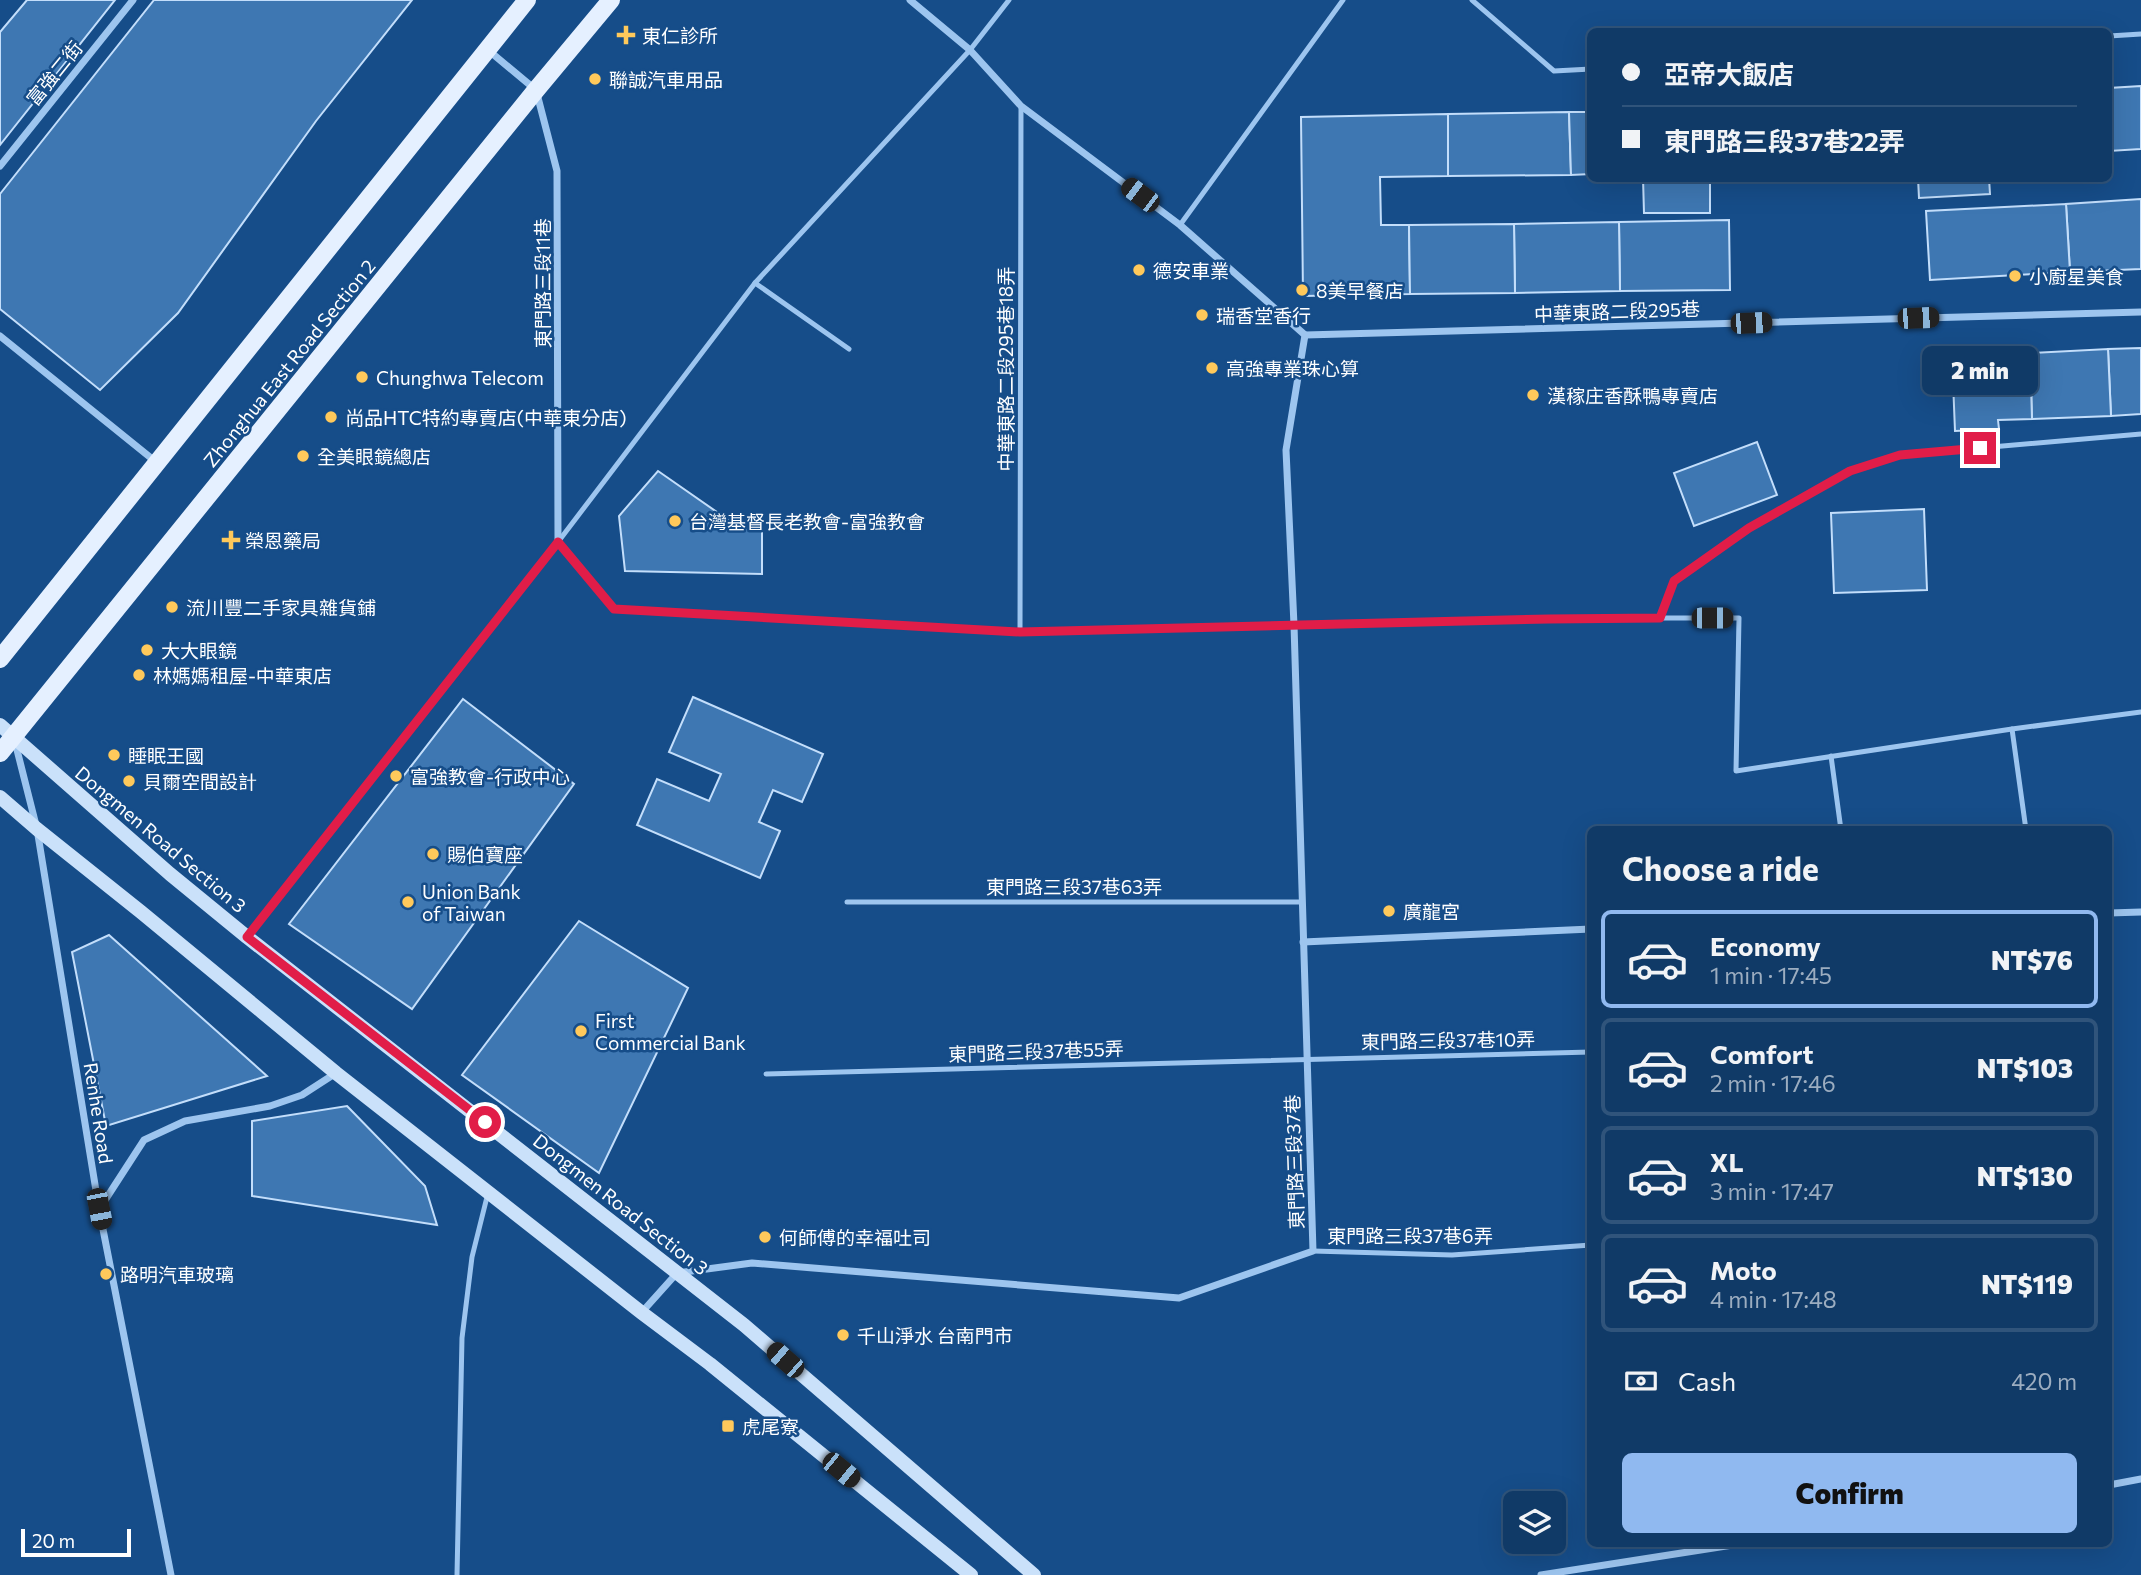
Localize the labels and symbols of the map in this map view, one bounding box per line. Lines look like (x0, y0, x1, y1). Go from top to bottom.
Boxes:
place label: 東仁診所 (642, 24, 718, 47)
marker: 東仁診所 (616, 25, 636, 45)
street label: 富強二街 (21, 36, 87, 110)
place label: 聯誠汽車用品 (609, 68, 723, 91)
marker: 聯誠汽車用品 (587, 71, 603, 87)
car (1117, 174, 1164, 216)
street label: 東門路三段11巷 (531, 218, 554, 348)
street label: Zhonghua East Road Section 2 (198, 255, 380, 471)
place label: 德安車業 (1153, 259, 1229, 282)
marker: 德安車業 (1131, 262, 1147, 278)
place label: 小廚星美食 (2029, 265, 2124, 288)
street label: 中華東路二段295巷18弄 (994, 267, 1017, 471)
marker: 小廚星美食 (2007, 268, 2023, 284)
place label: 8美早餐店 (1316, 279, 1404, 302)
marker: 8美早餐店 (1294, 282, 1310, 298)
street label: 中華東路二段295巷 (1534, 297, 1700, 325)
place label: 瑞香堂香行 (1216, 304, 1311, 327)
marker: 瑞香堂香行 (1194, 307, 1210, 323)
car (1897, 307, 1940, 329)
car (1730, 312, 1773, 334)
callout: 2 min (1922, 346, 2038, 396)
place label: 高強專業珠心算 (1226, 357, 1359, 380)
marker: 高強專業珠心算 (1204, 360, 1220, 376)
place label: Chunghwa Telecom (376, 366, 544, 389)
marker: Chunghwa Telecom (354, 369, 370, 385)
place label: 漢稼庄香酥鴨專賣店 (1547, 384, 1718, 407)
marker: 漢稼庄香酥鴨專賣店 (1525, 387, 1541, 403)
place label: 尚品HTC特約專賣店(中華東分店) (345, 406, 626, 429)
marker: 尚品HTC特約專賣店(中華東分店) (323, 409, 339, 425)
route end (1964, 432, 1996, 464)
place label: 全美眼鏡總店 (317, 445, 431, 468)
marker: 全美眼鏡總店 (295, 448, 311, 464)
place label: 台灣基督長老教會-富強教會 (689, 510, 925, 533)
marker: 台灣基督長老教會-富強教會 (667, 513, 683, 529)
place label: 榮恩藥局 (245, 529, 321, 552)
marker: 榮恩藥局 (223, 532, 239, 548)
place label: 流川豐二手家具雜貨鋪 (186, 596, 376, 619)
marker: 流川豐二手家具雜貨鋪 (164, 599, 180, 615)
car (1692, 608, 1734, 629)
place label: 大大眼鏡 (161, 639, 237, 662)
marker: 大大眼鏡 (139, 642, 155, 658)
place label: 林媽媽租屋-中華東店 (153, 664, 332, 687)
marker: 林媽媽租屋-中華東店 (131, 667, 147, 683)
place label: 睡眠王國 (128, 744, 204, 767)
marker: 睡眠王國 (106, 747, 122, 763)
street label: Dongmen Road Section 3 (71, 761, 251, 917)
place label: 富強教會-行政中心 (410, 765, 570, 788)
marker: 富強教會-行政中心 (388, 768, 404, 784)
place label: 貝爾空間設計 (143, 770, 257, 793)
marker: 貝爾空間設計 (121, 773, 137, 789)
place label: 賜伯寶座 (447, 843, 523, 866)
marker: 賜伯寶座 (425, 846, 441, 862)
street label: 東門路三段37巷63弄 (986, 875, 1162, 898)
place label: Union Bank of Taiwan (422, 880, 521, 925)
marker: Union Bank of Taiwan (400, 894, 416, 910)
place label: 廣龍宮 (1403, 900, 1460, 923)
marker: 廣龍宮 (1381, 903, 1397, 919)
place label: First Commercial Bank (595, 1009, 746, 1054)
marker: First Commercial Bank (573, 1023, 589, 1039)
street label: 東門路三段37巷10弄 (1361, 1027, 1535, 1053)
street label: 東門路三段37巷55弄 (948, 1036, 1124, 1066)
street label: Renhe Road (80, 1061, 118, 1165)
street label: 東門路三段37巷 (1280, 1094, 1308, 1230)
route start (469, 1106, 501, 1138)
street label: Dongmen Road Section 3 (529, 1129, 713, 1279)
car (85, 1186, 114, 1232)
street label: 東門路三段37巷6弄 (1327, 1224, 1493, 1247)
place label: 何師傅的幸福吐司 (779, 1226, 931, 1249)
marker: 何師傅的幸福吐司 (757, 1229, 773, 1245)
place label: 路明汽車玻璃 (120, 1263, 234, 1286)
marker: 路明汽車玻璃 (98, 1266, 114, 1282)
place label: 千山淨水 台南門市 (857, 1324, 1013, 1347)
marker: 千山淨水 台南門市 (835, 1327, 851, 1343)
car (763, 1338, 808, 1382)
place label: 虎尾寮 (742, 1415, 799, 1438)
marker: 虎尾寮 (720, 1418, 736, 1434)
car (819, 1449, 864, 1491)
scale bar (21, 1526, 131, 1558)

